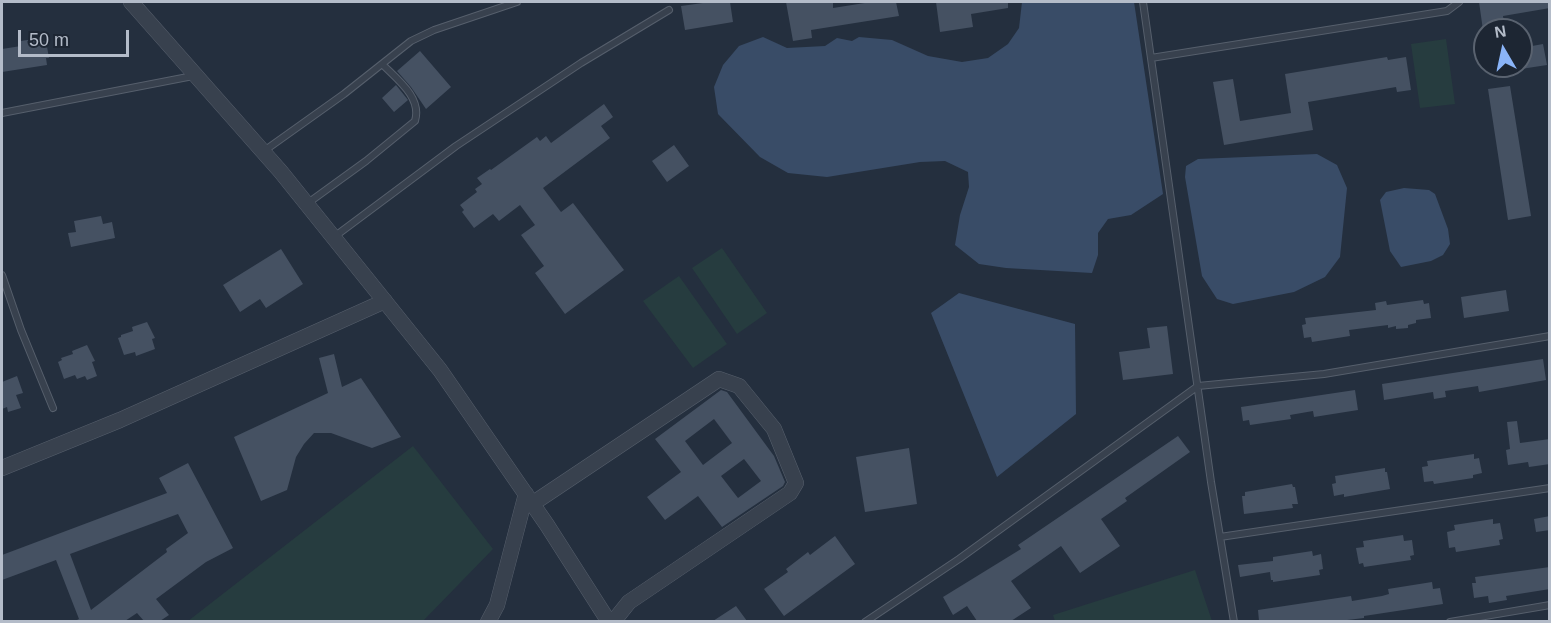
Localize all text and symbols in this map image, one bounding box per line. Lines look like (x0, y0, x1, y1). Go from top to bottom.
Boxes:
scale bar (21, 18, 132, 56)
north arrow (1473, 18, 1533, 78)
text: N (1493, 22, 1507, 41)
text: 50 m (29, 30, 69, 50)

